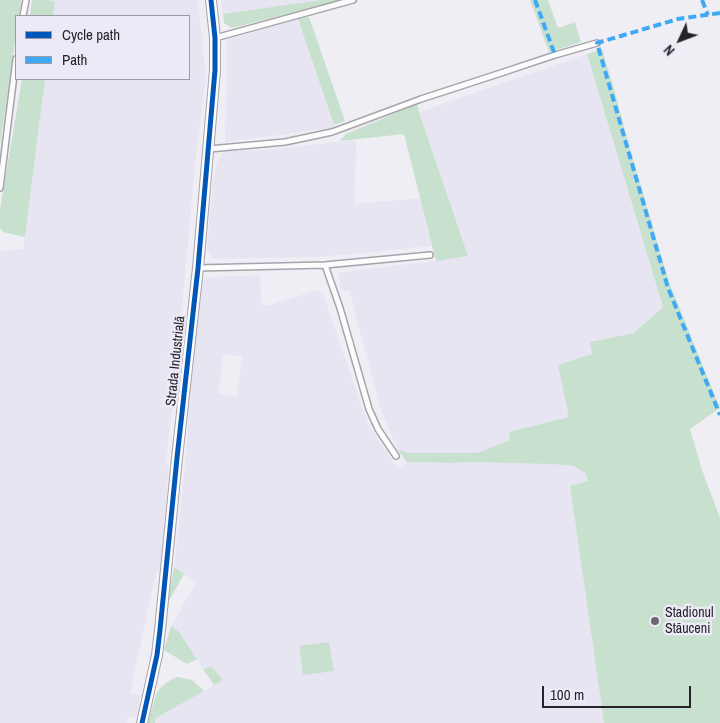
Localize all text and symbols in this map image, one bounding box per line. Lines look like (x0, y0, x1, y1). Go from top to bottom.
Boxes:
legend (15, 15, 190, 80)
north arrow (655, 15, 705, 65)
text: Cycle path (62, 24, 120, 45)
text: N (660, 41, 678, 59)
text: Path (62, 49, 87, 70)
street label: Strada Industrială (163, 315, 189, 407)
place label: Stadionul Stăuceni (665, 605, 714, 638)
marker: Stadionul Stăuceni (649, 615, 661, 627)
scale bar (545, 676, 694, 708)
text: 100 m (550, 684, 584, 705)

